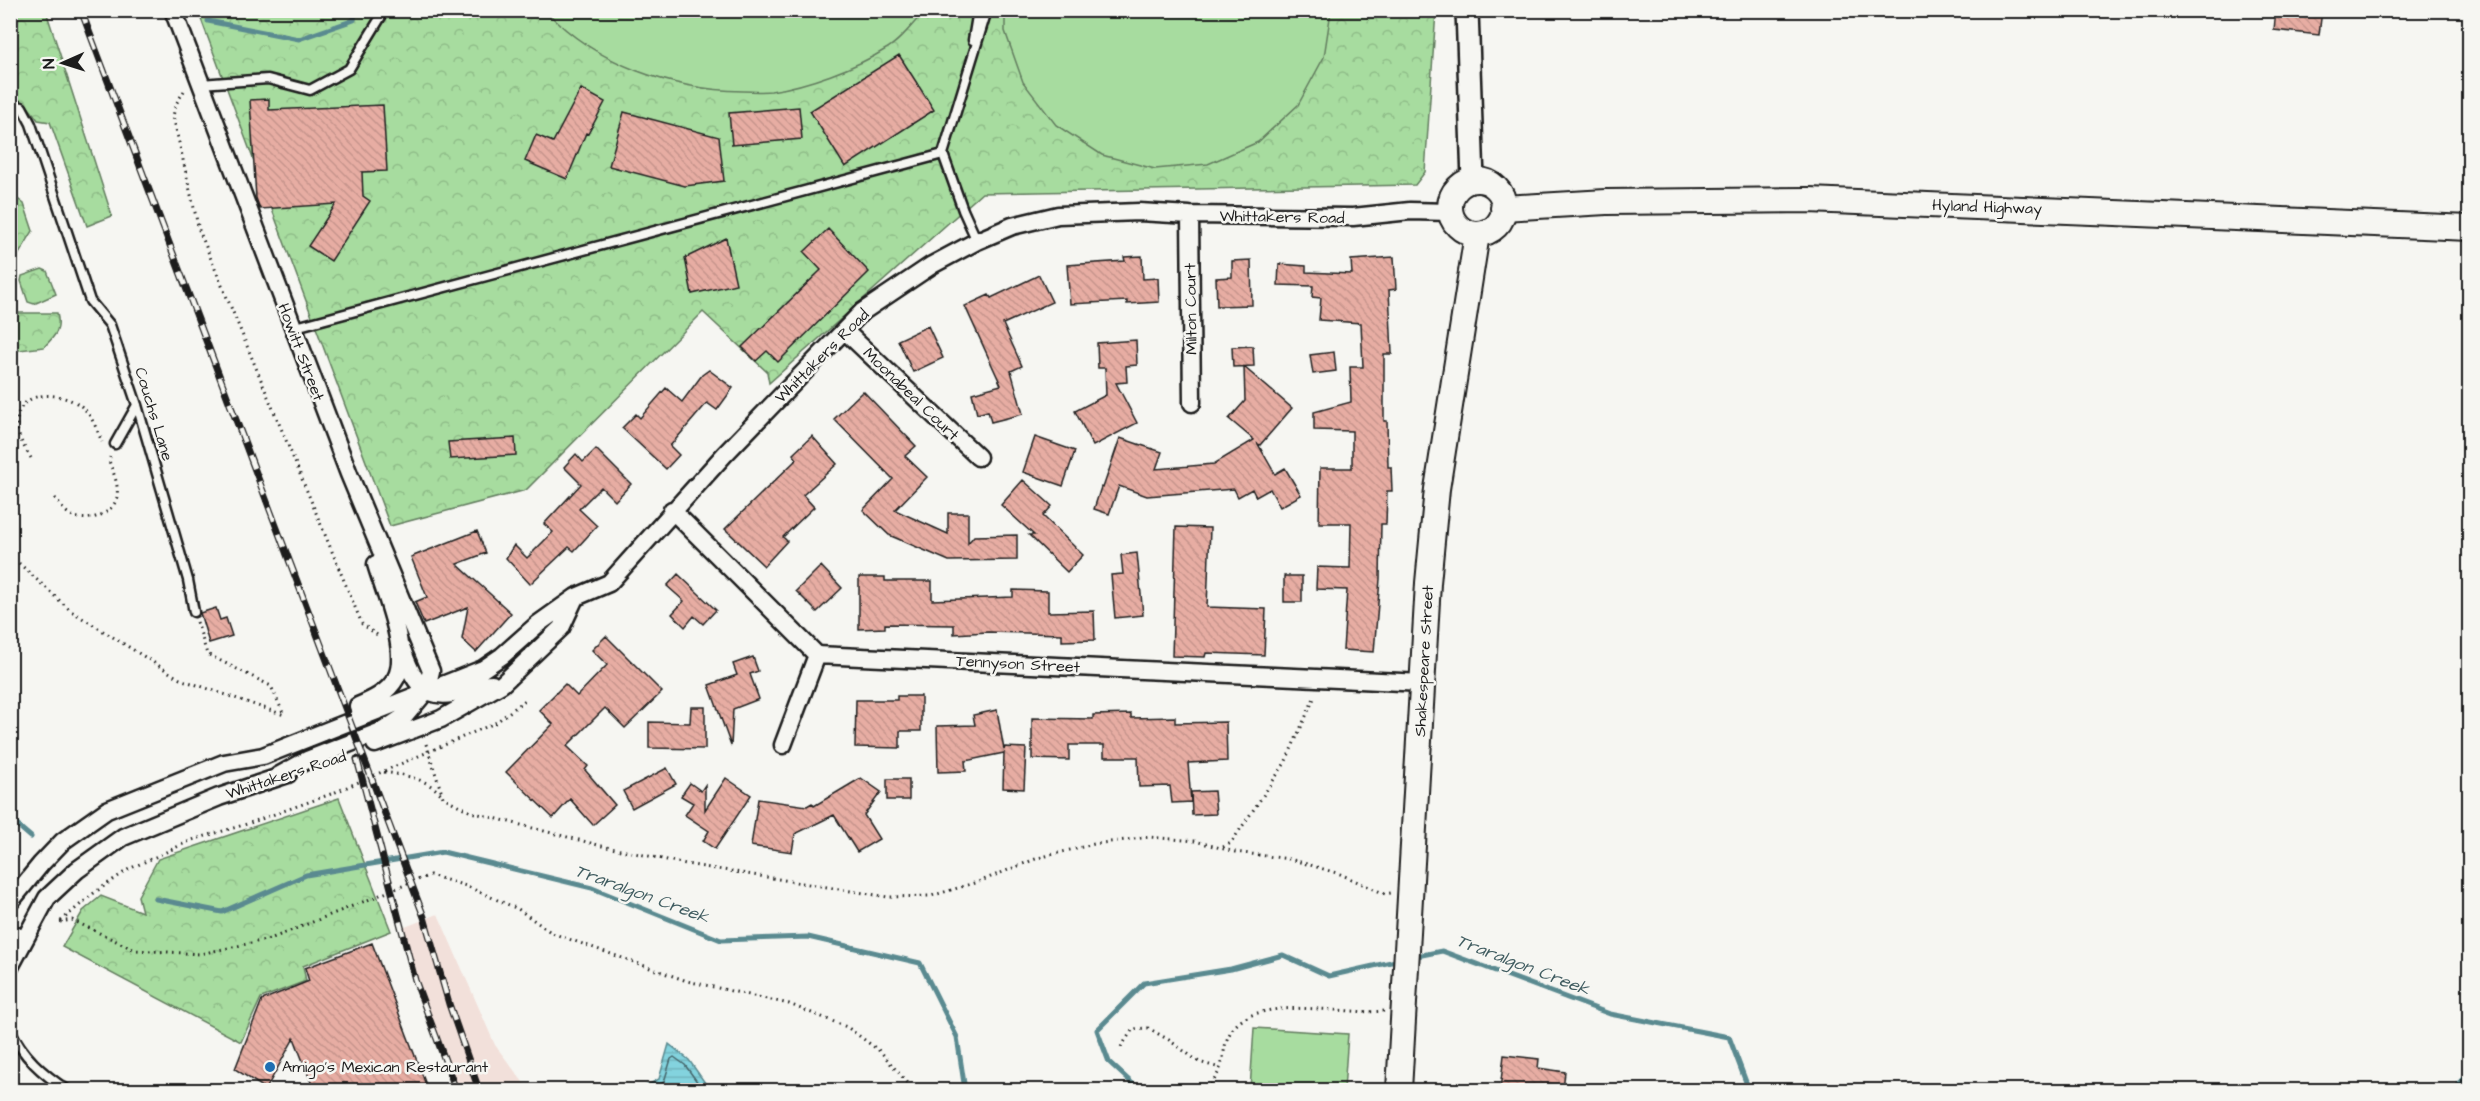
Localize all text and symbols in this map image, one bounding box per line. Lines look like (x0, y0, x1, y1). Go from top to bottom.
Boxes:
north arrow (33, 33, 93, 93)
text: N (38, 58, 60, 69)
street label: Hyland Highway (1932, 194, 2043, 221)
street label: Whittakers Road (1219, 205, 1345, 229)
street label: Milton Court (1179, 262, 1203, 355)
street label: Howitt Street (272, 300, 330, 404)
street label: Whittakers Road (770, 304, 874, 408)
street label: Moonabeal Court (858, 342, 964, 446)
street label: Couchs Lane (129, 364, 179, 464)
street label: Shakespeare Street (1409, 584, 1439, 737)
street label: Tennyson Street (955, 650, 1081, 679)
street label: Whittakers Road (223, 745, 349, 805)
water label: Traralgon Creek (571, 858, 713, 931)
water label: Traralgon Creek (1452, 928, 1594, 1003)
place label: Amigo's Mexican Restaurant (282, 1056, 489, 1079)
marker: Amigo's Mexican Restaurant (263, 1060, 277, 1074)

